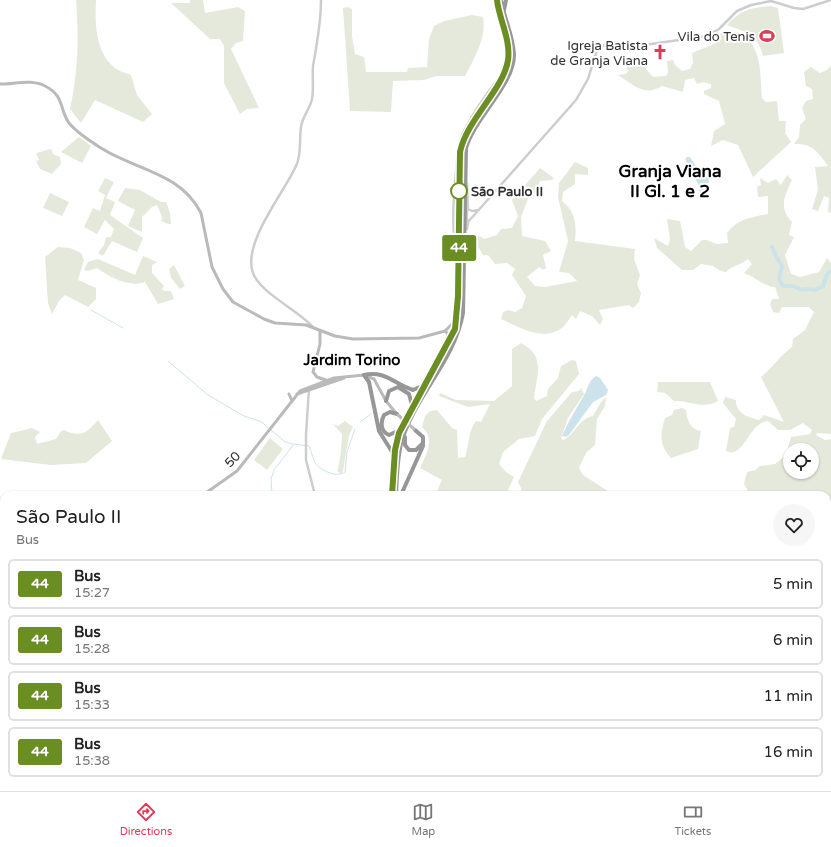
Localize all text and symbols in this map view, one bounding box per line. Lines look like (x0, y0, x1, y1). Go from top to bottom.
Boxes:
sports icon: Vila do Tenis (758, 27, 776, 45)
place label: Vila do Tenis (678, 29, 755, 45)
place label: Igreja Batista de Granja Viana (550, 38, 648, 69)
church icon: Igreja Batista de Granja Viana (651, 43, 669, 61)
district label: Granja Viana II Gl. 1 e 2 (619, 161, 721, 202)
marker: São Paulo II (450, 182, 468, 200)
place label: São Paulo II (471, 184, 543, 200)
line badge: 44 (441, 235, 477, 261)
text: 44 (450, 239, 468, 256)
district label: Jardim Torino (303, 351, 400, 369)
map controls (783, 443, 819, 479)
button: locate (783, 443, 819, 479)
street label: 50 (221, 448, 244, 471)
button: heart (773, 504, 815, 546)
text: São Paulo II (16, 506, 121, 528)
text: Bus (16, 532, 39, 548)
text: Bus (74, 567, 101, 585)
text: 44 (31, 575, 49, 592)
text: 5 min (773, 575, 813, 593)
text: 15:27 (74, 585, 110, 601)
text: Bus (74, 623, 101, 641)
text: 44 (31, 631, 49, 648)
text: 6 min (773, 631, 813, 649)
text: 15:28 (74, 641, 110, 657)
text: Bus (74, 679, 101, 697)
text: 44 (31, 687, 49, 704)
text: 11 min (764, 687, 813, 705)
text: 15:33 (74, 697, 110, 713)
text: Bus (74, 735, 101, 753)
text: 44 (31, 743, 49, 760)
text: 16 min (764, 743, 813, 761)
text: 15:38 (74, 753, 110, 769)
tab: Directions (120, 801, 172, 838)
tab: Map (412, 801, 435, 838)
tab: Tickets (675, 801, 711, 838)

